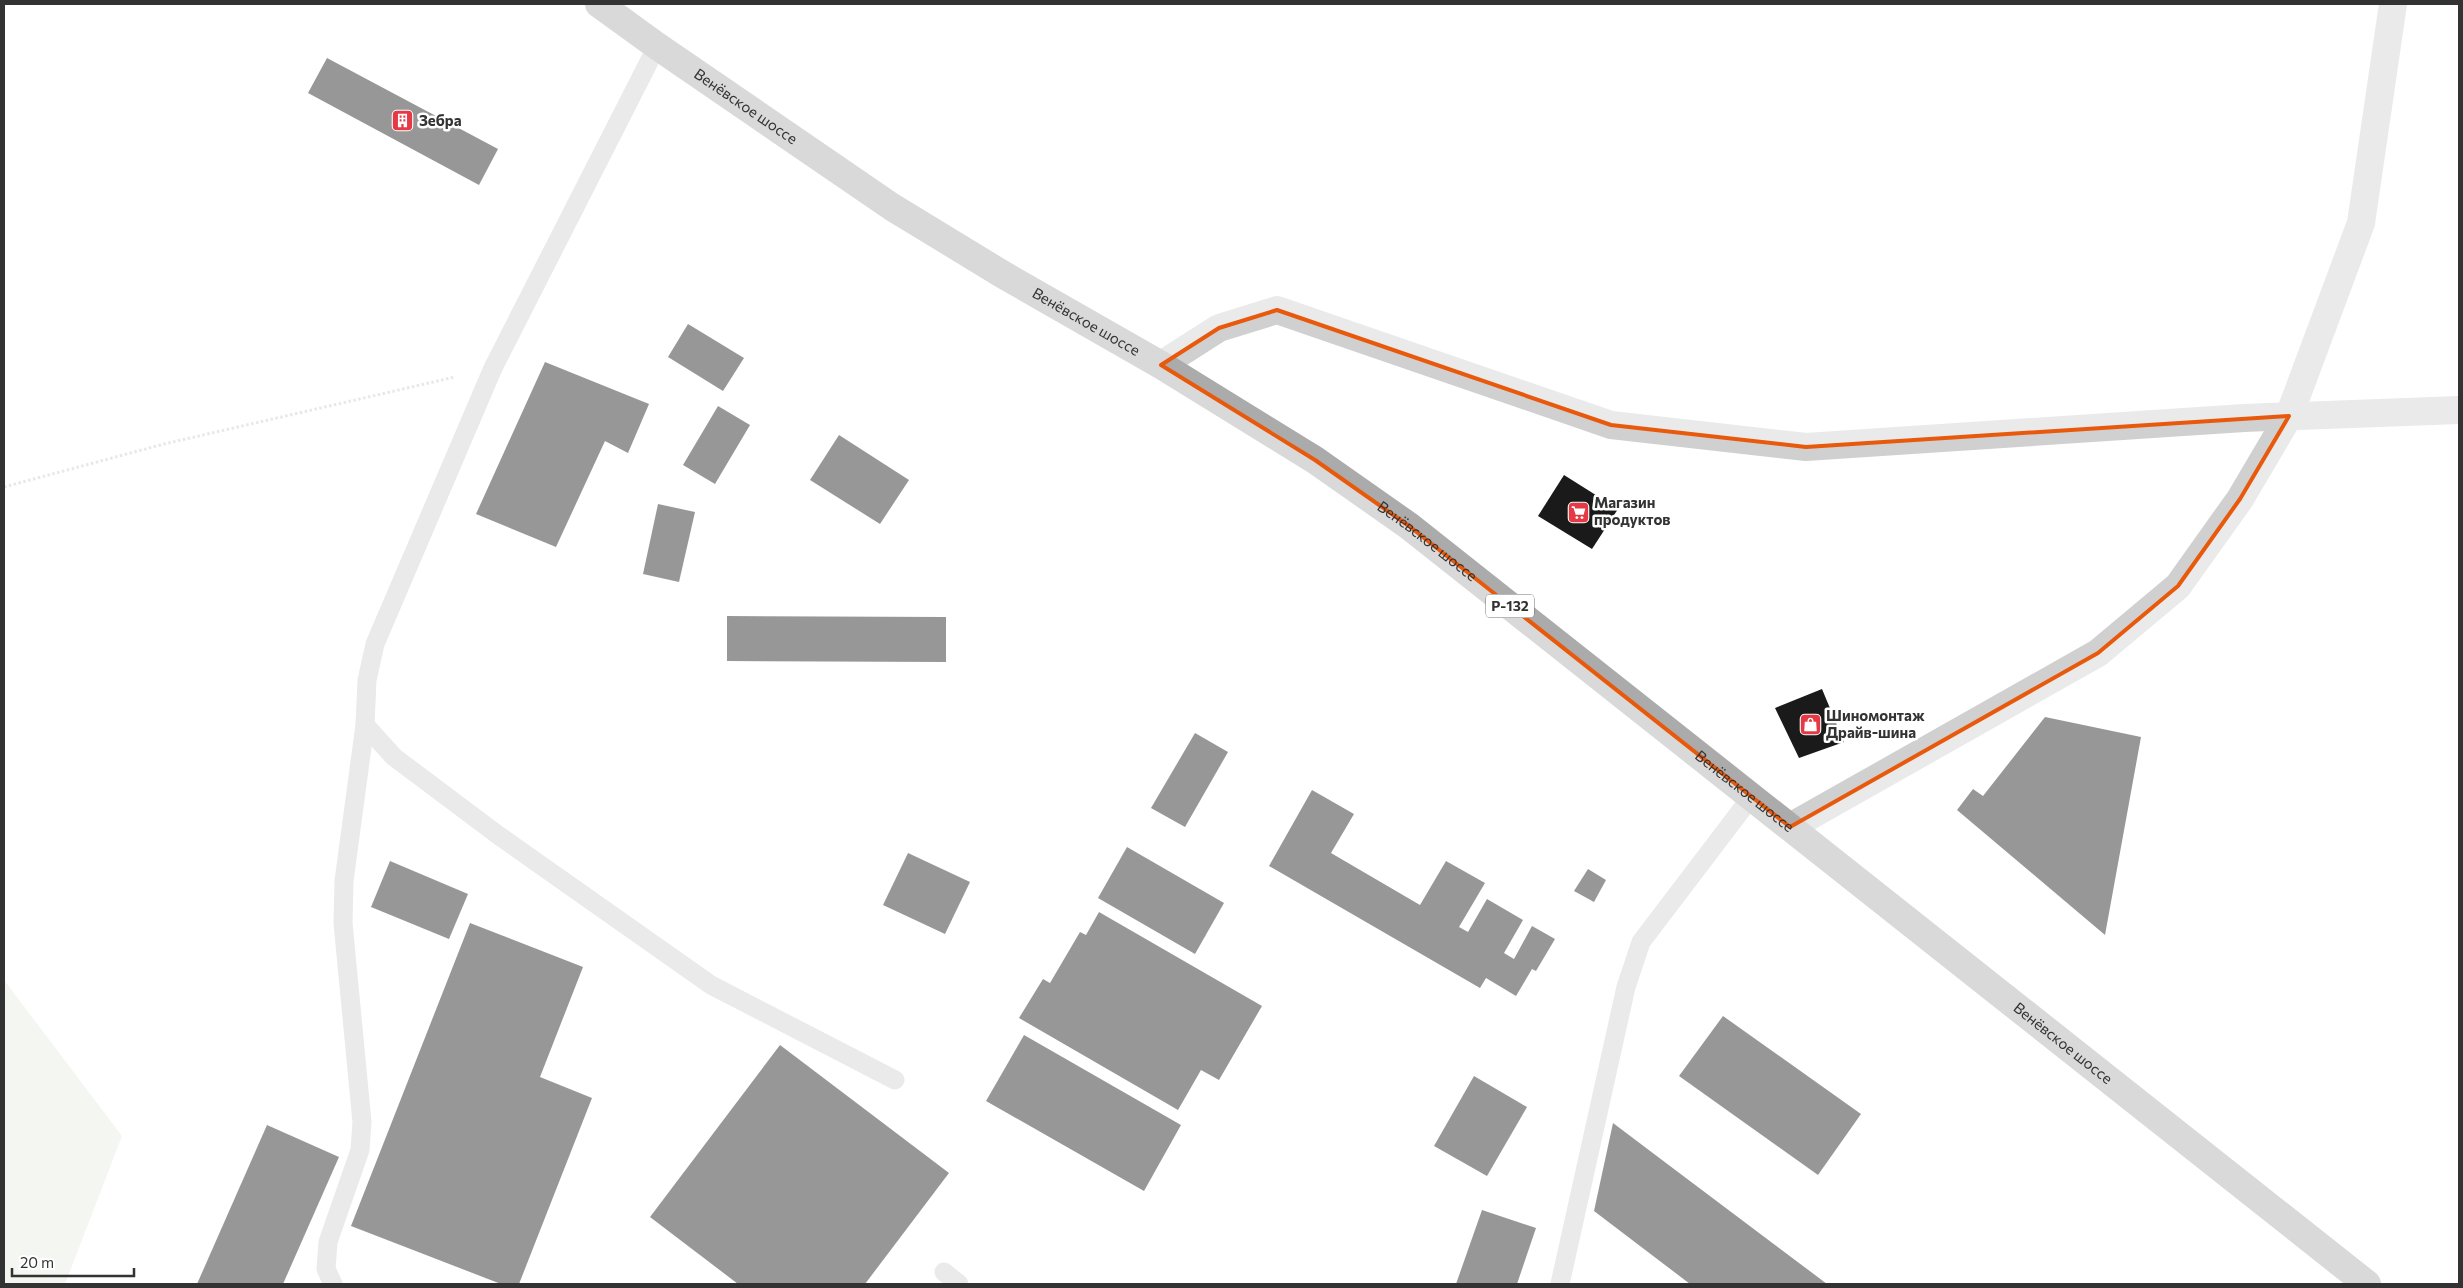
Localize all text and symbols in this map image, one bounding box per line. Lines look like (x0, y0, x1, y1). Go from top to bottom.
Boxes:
street label: Венёвское шоссе (691, 64, 801, 148)
building icon: Зебра (391, 109, 415, 133)
place label: Зебра (419, 111, 462, 129)
street label: Венёвское шоссе (1029, 283, 1144, 359)
place label: Магазин продуктов (1594, 493, 1671, 528)
street label: Венёвское шоссе (1374, 497, 1481, 585)
supermarket icon: Магазин продуктов (1566, 500, 1590, 524)
road number: Р-132 (1486, 594, 1534, 618)
place label: Шиномонтаж Драйв-шина (1826, 706, 1925, 741)
shop icon: Шиномонтаж Драйв-шина (1798, 713, 1822, 737)
street label: Венёвское шоссе (1692, 746, 1798, 835)
street label: Венёвское шоссе (2010, 998, 2117, 1087)
scale bar (12, 1246, 135, 1278)
text: 20 m (20, 1253, 54, 1271)

